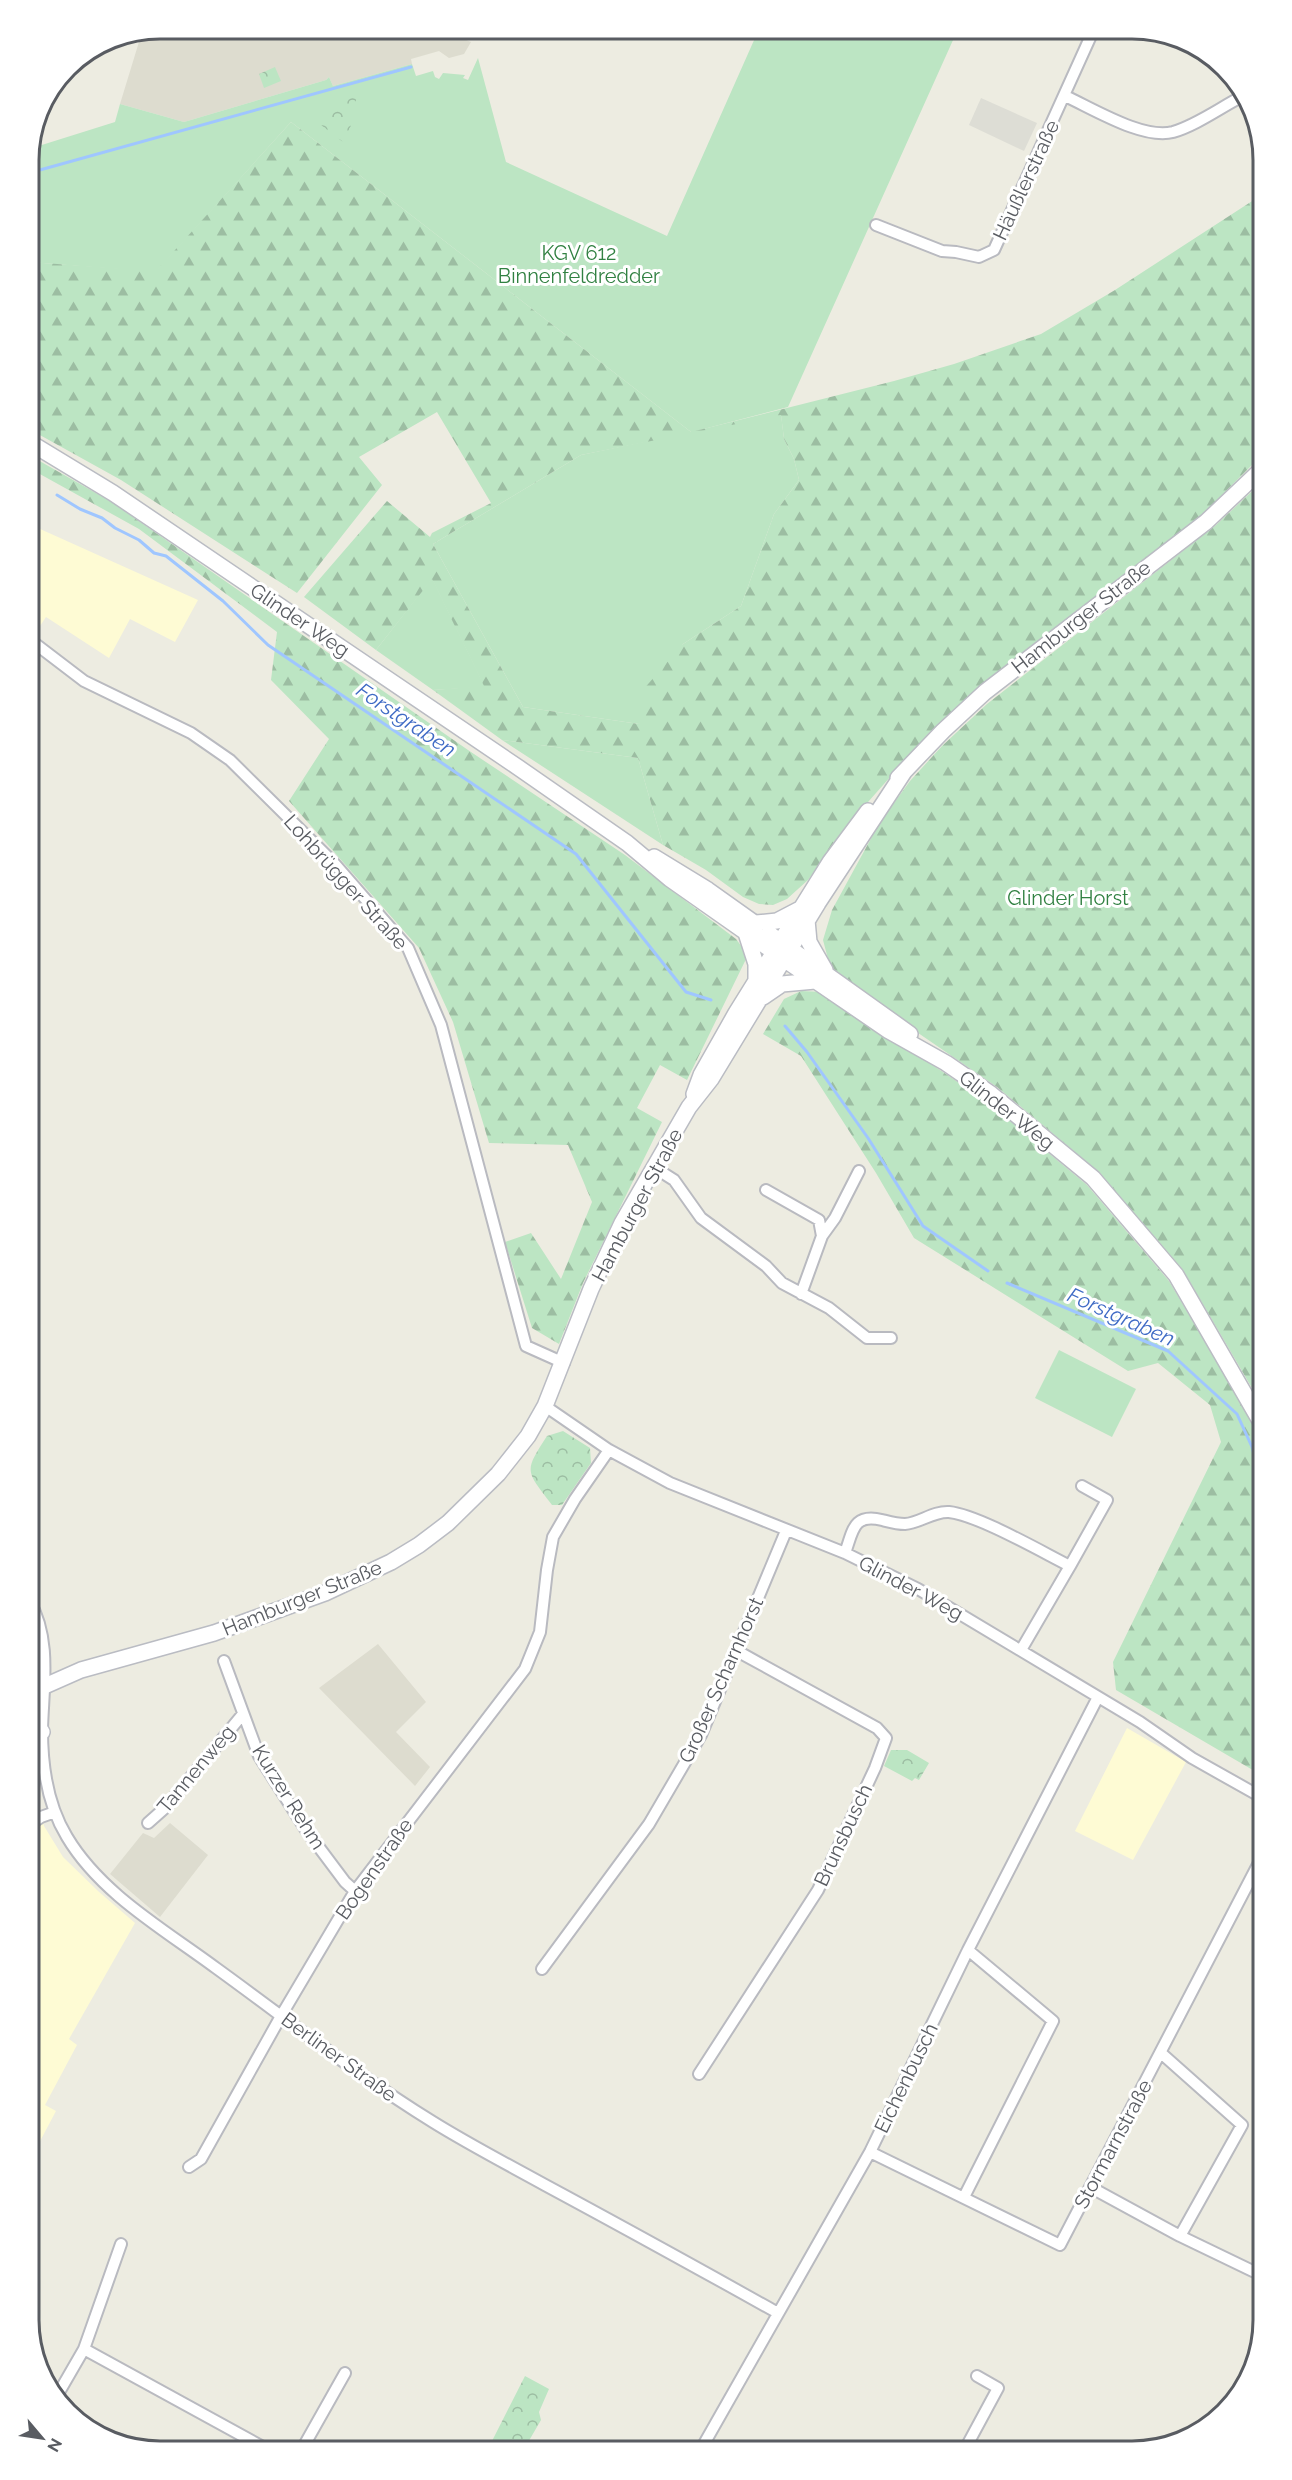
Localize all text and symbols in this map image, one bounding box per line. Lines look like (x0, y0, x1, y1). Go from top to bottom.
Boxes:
street label: Häußlerstraße (988, 116, 1064, 244)
park label: KGV 612 Binnenfeldredder (498, 241, 660, 288)
street label: Hamburger Straße (1007, 555, 1156, 679)
street label: Glinder Weg (246, 578, 354, 662)
water label: Forstgraben (352, 677, 461, 762)
street label: Lohbrügger Straße (279, 809, 413, 955)
park label: Glinder Horst (1007, 886, 1129, 910)
street label: Glinder Weg (954, 1065, 1060, 1155)
street label: Hamburger Straße (587, 1124, 688, 1286)
water label: Forstgraben (1064, 1282, 1179, 1351)
street label: Glinder Weg (855, 1551, 967, 1625)
street label: Hamburger Straße (219, 1555, 386, 1641)
street label: Großer Scharnhorst (674, 1593, 768, 1766)
street label: Tannenweg (152, 1720, 240, 1818)
street label: Kurzer Rehm (247, 1740, 331, 1854)
street label: Brunsbusch (809, 1780, 877, 1890)
street label: Bogenstraße (330, 1814, 418, 1924)
street label: Berliner Straße (277, 2007, 401, 2107)
street label: Eichenbusch (869, 2019, 943, 2137)
street label: Stormarnstraße (1069, 2075, 1157, 2212)
north arrow (12, 2408, 72, 2468)
text: N (43, 2435, 66, 2455)

